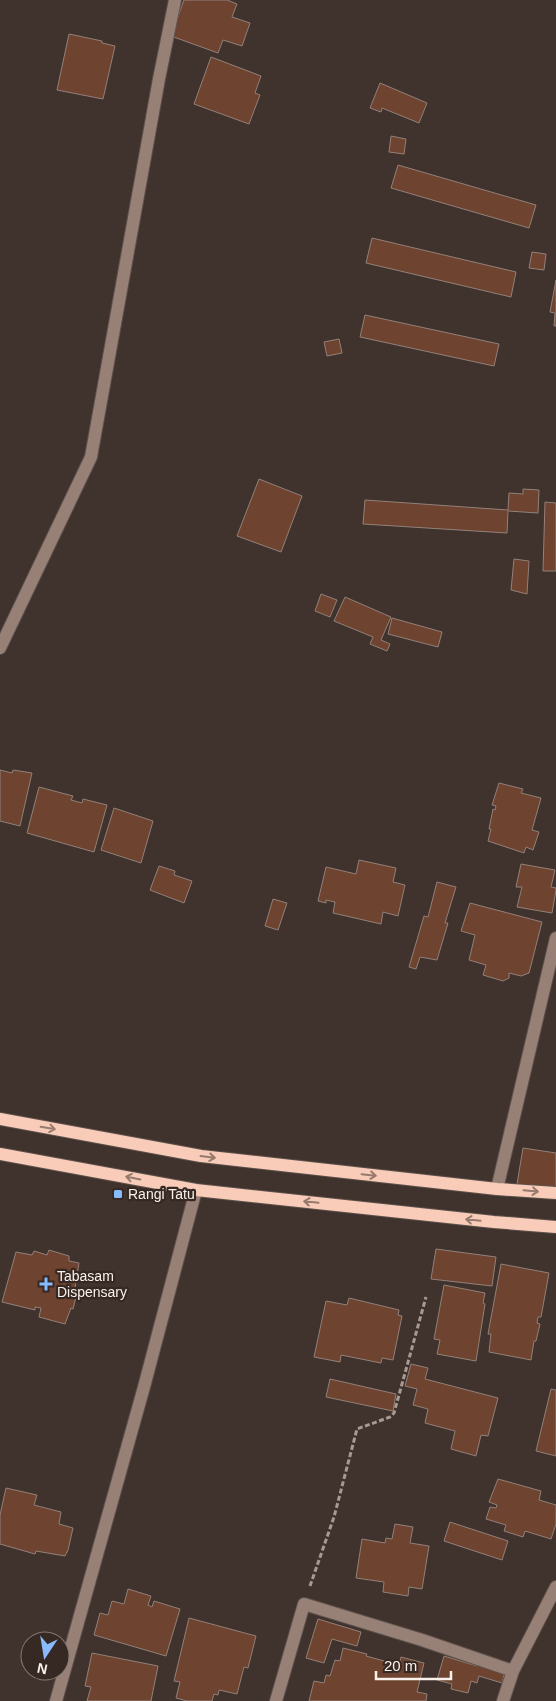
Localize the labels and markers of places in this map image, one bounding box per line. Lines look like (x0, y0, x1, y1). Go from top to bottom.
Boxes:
place label: Rangi Tatu (128, 1186, 195, 1202)
marker: Rangi Tatu (112, 1188, 124, 1200)
place label: Tabasam Dispensary (57, 1268, 127, 1300)
marker: Tabasam Dispensary (39, 1277, 53, 1291)

